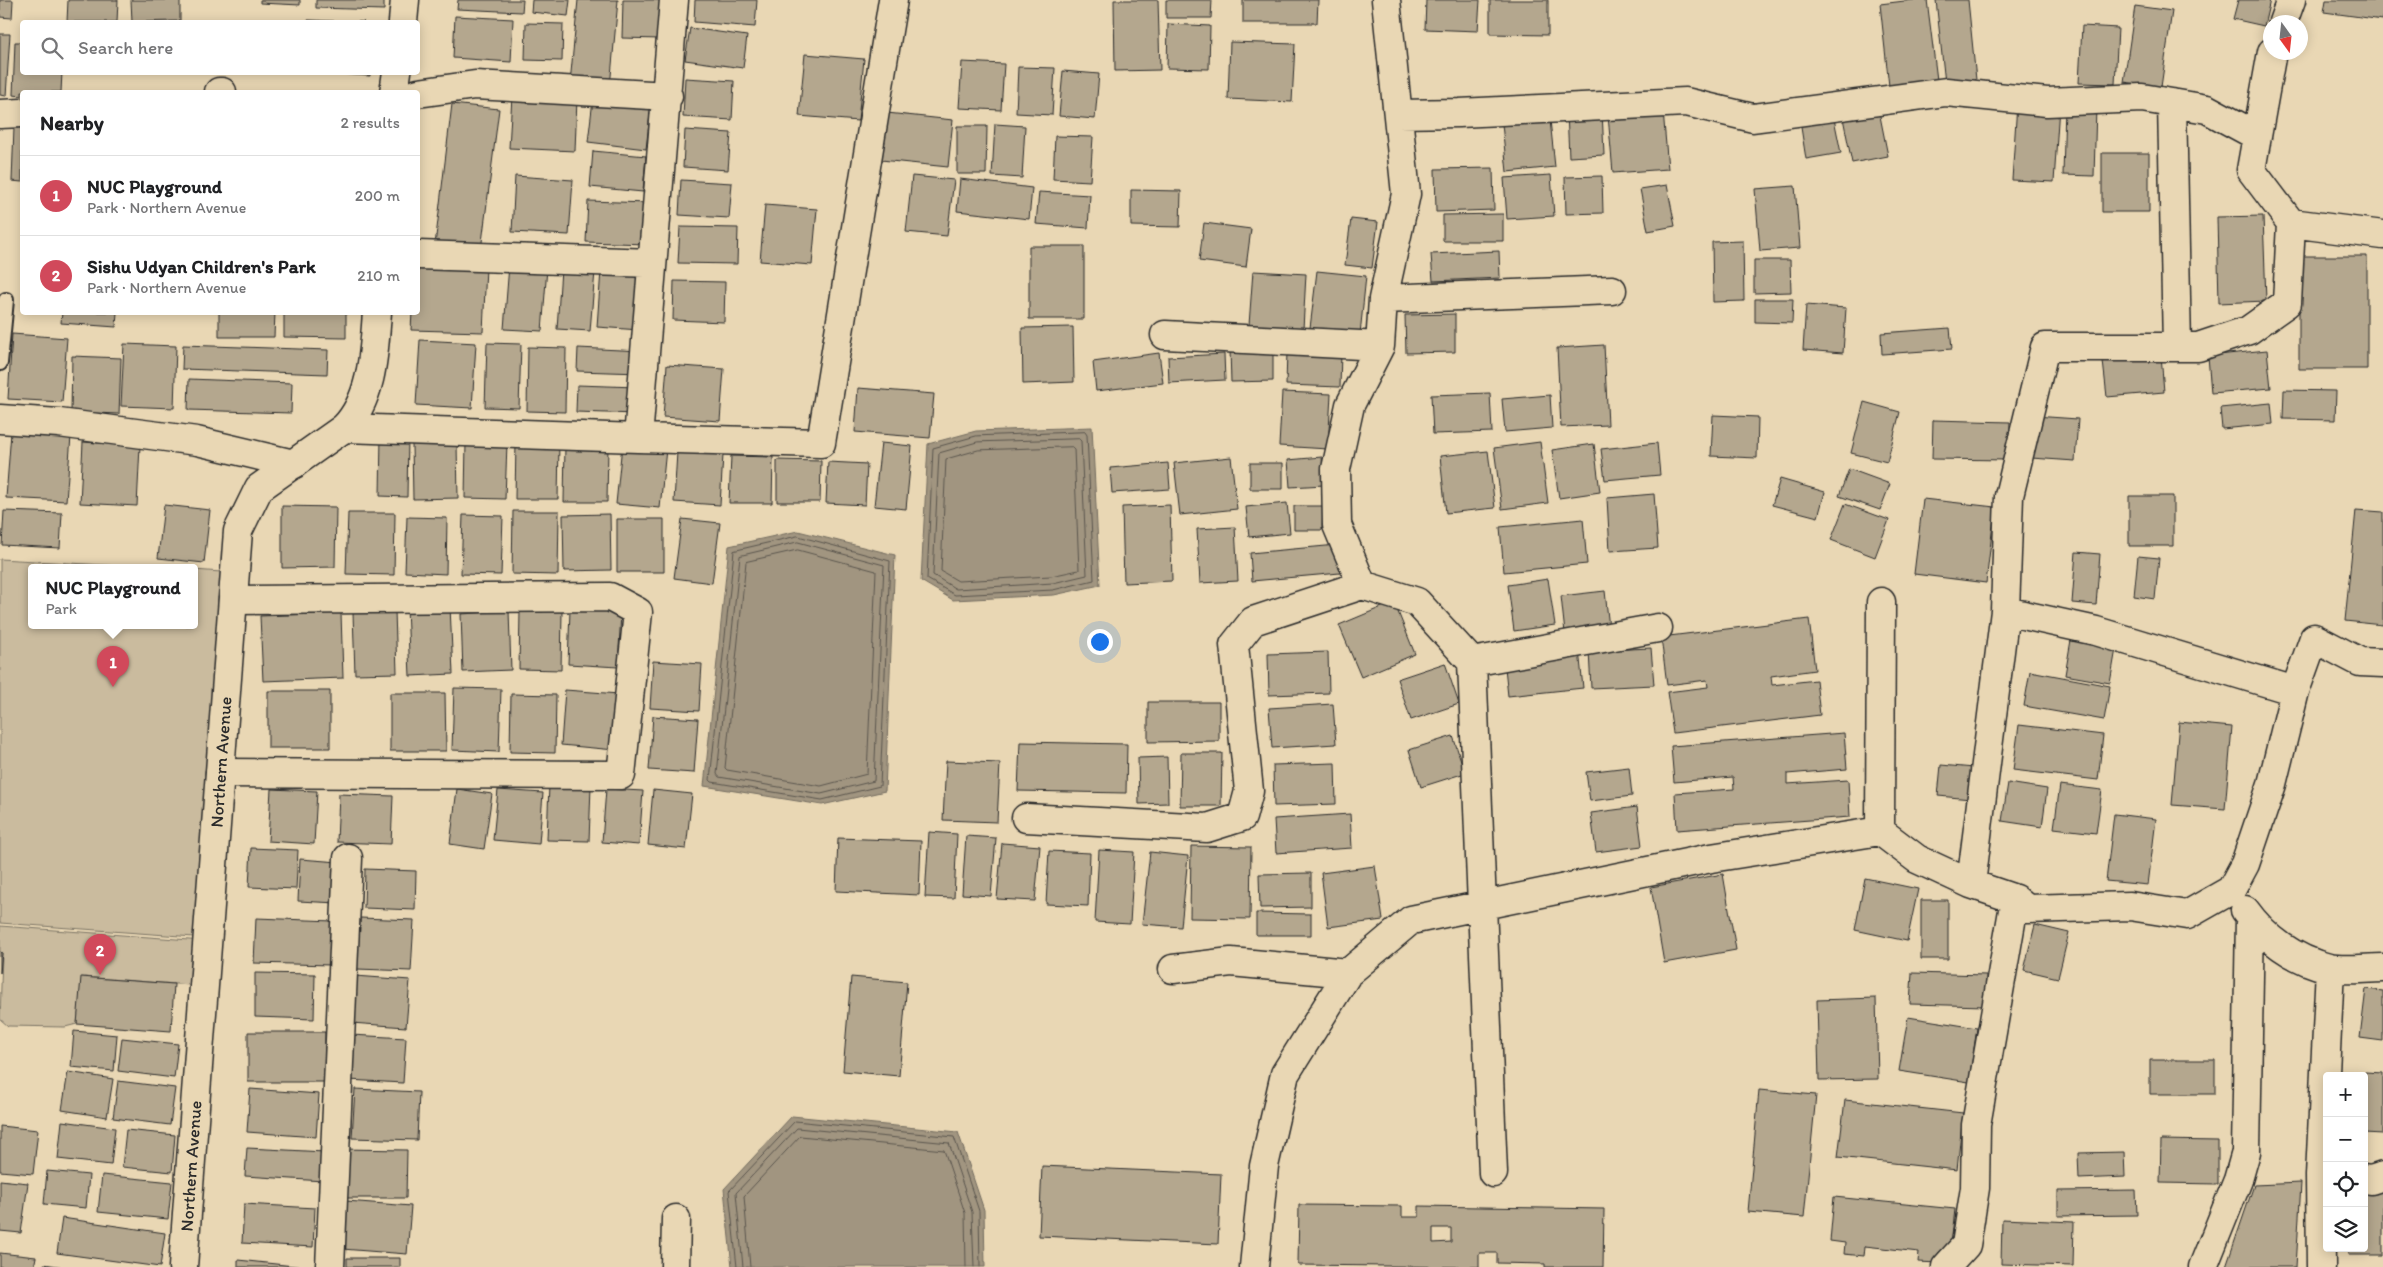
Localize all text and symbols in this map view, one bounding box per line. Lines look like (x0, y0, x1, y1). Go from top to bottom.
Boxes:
north arrow (2263, 15, 2308, 60)
search box (20, 20, 420, 75)
icon: search (38, 34, 66, 62)
text: Search here (78, 36, 173, 59)
text: Nearby (40, 110, 104, 135)
text: 2 results (340, 113, 400, 132)
text: NUC Playground (87, 175, 222, 198)
text: 1 (52, 186, 60, 205)
text: 200 m (355, 186, 400, 205)
text: Park · Northern Avenue (87, 198, 246, 217)
text: Sishu Udyan Children's Park (87, 255, 316, 278)
text: 2 (52, 266, 60, 285)
text: 210 m (357, 266, 400, 285)
text: Park · Northern Avenue (87, 278, 246, 297)
popup (28, 564, 198, 629)
text: NUC Playground (45, 576, 181, 599)
text: Park (45, 599, 77, 618)
your location (1087, 629, 1113, 655)
pin: 1 (97, 646, 129, 687)
street label: Northern Avenue (205, 696, 237, 828)
pin: 2 (84, 934, 116, 975)
map controls (2323, 1072, 2368, 1252)
button: + (2323, 1072, 2368, 1117)
street label: Northern Avenue (175, 1100, 207, 1232)
button: − (2323, 1117, 2368, 1162)
button: locate (2323, 1162, 2368, 1207)
button: layers (2323, 1207, 2368, 1252)

